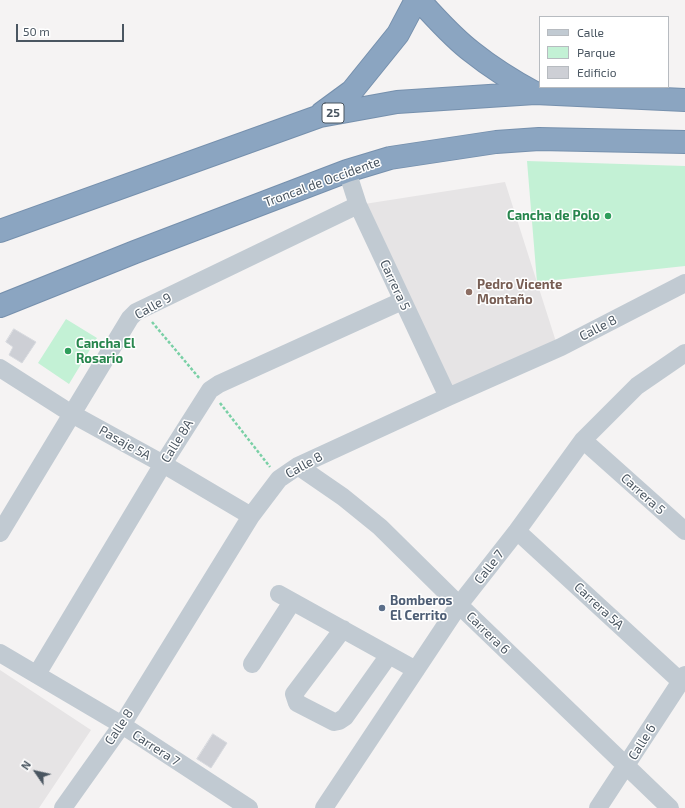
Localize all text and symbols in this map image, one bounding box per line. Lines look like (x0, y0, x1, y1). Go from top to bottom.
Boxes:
scale bar (18, 16, 126, 42)
legend (539, 16, 669, 88)
text: 50 m (23, 24, 50, 38)
text: Calle (577, 25, 604, 39)
text: Parque (577, 45, 615, 59)
text: Edificio (577, 65, 617, 79)
road number: 25 (322, 103, 344, 123)
street label: Troncal de Occidente (262, 154, 382, 210)
place label: Cancha de Polo (507, 208, 600, 224)
marker: Cancha de Polo (603, 211, 613, 221)
street label: Carrera 5 (377, 257, 413, 313)
place label: Pedro Vicente Montaño (477, 277, 562, 308)
marker: Pedro Vicente Montaño (464, 287, 474, 297)
street label: Calle 9 (132, 290, 174, 322)
street label: Calle 8 (577, 312, 619, 344)
place label: Cancha El Rosario (76, 336, 135, 367)
marker: Cancha El Rosario (63, 346, 73, 356)
street label: Calle 8A (158, 416, 196, 466)
street label: Pasaje 5A (96, 422, 154, 464)
street label: Calle 8 (283, 448, 325, 482)
street label: Carrera 5 (618, 470, 668, 518)
street label: Calle 7 (471, 547, 507, 587)
street label: Carrera 5A (571, 579, 627, 633)
place label: Bomberos El Cerrito (390, 593, 453, 624)
marker: Bomberos El Cerrito (377, 603, 387, 613)
street label: Carrera 6 (463, 608, 513, 658)
street label: Calle 8 (101, 706, 137, 748)
street label: Calle 6 (625, 721, 659, 763)
street label: Carrera 7 (129, 727, 183, 769)
north arrow (16, 752, 56, 792)
text: N (18, 758, 33, 772)

